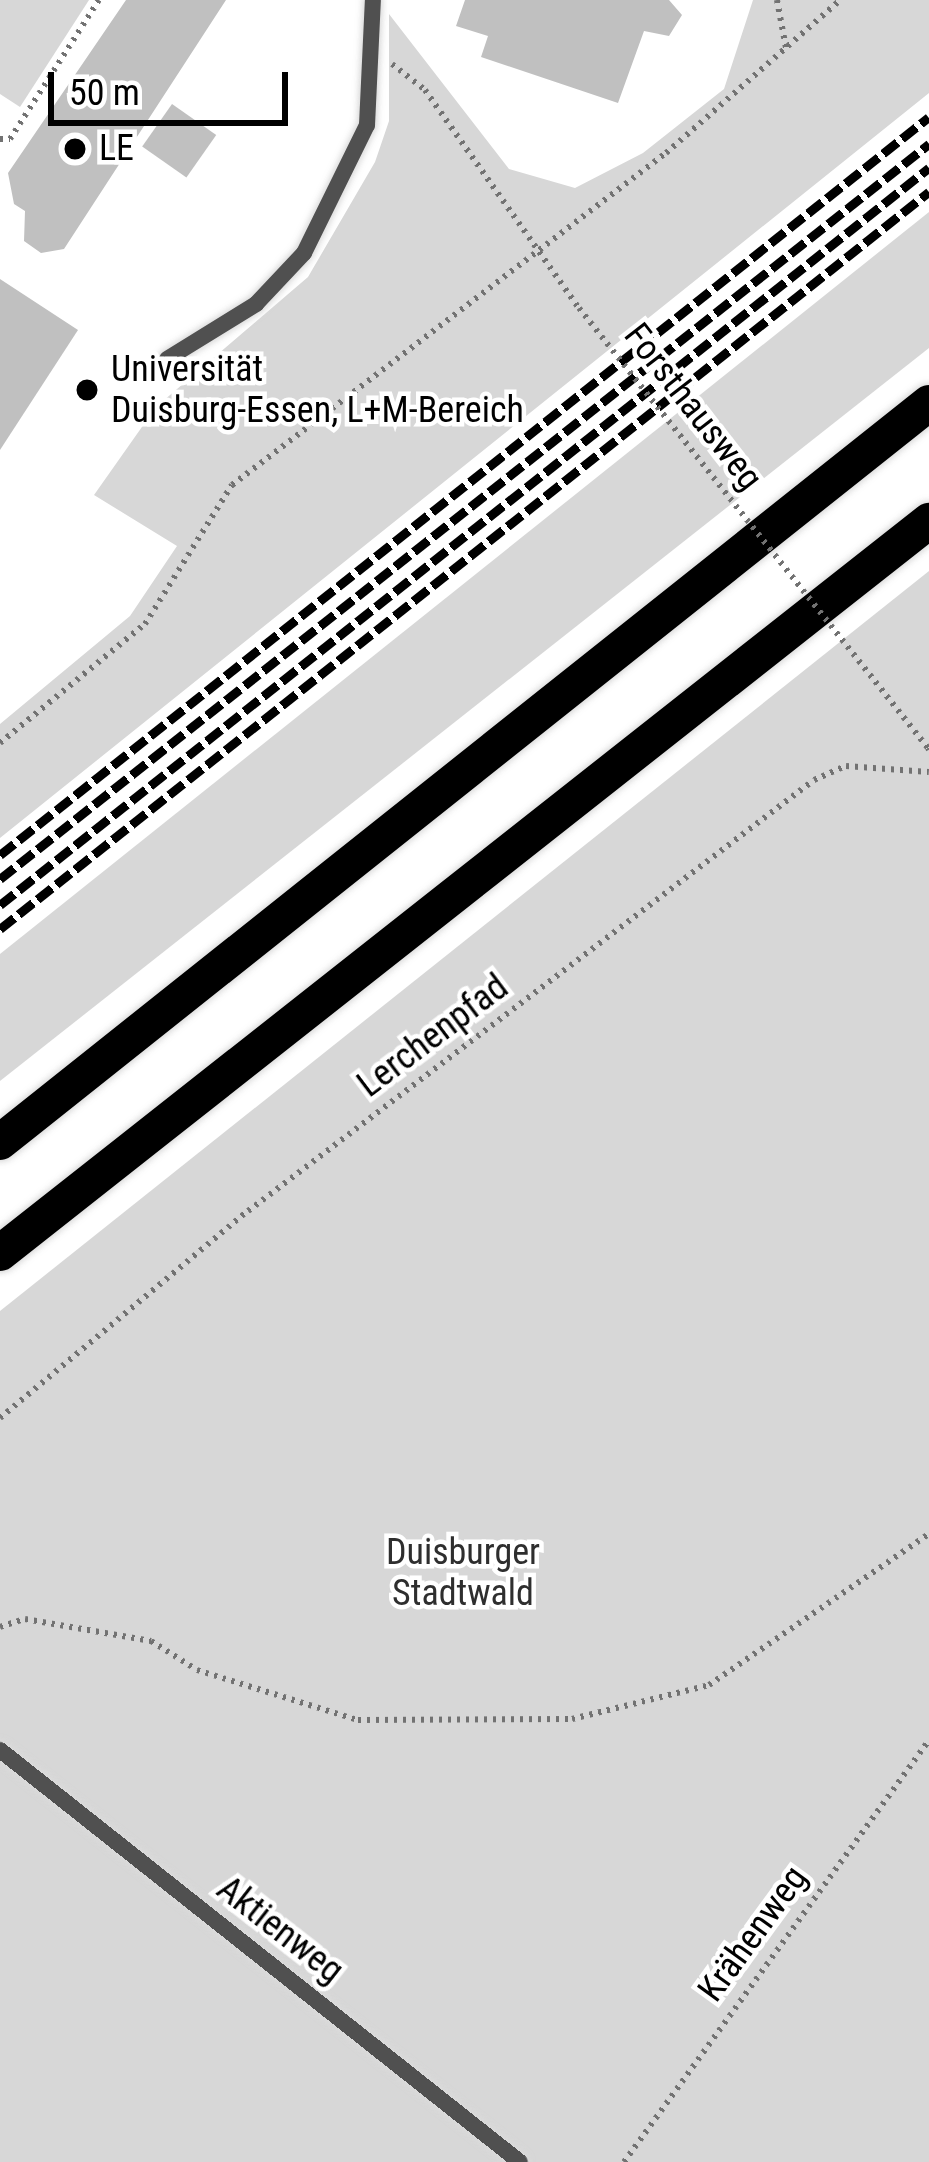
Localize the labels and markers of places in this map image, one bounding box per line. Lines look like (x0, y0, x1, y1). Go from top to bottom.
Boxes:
place label: LE (99, 127, 134, 171)
marker: LE (62, 136, 88, 162)
place label: Universität Duisburg-Essen, L+M-Bereich (111, 347, 524, 432)
marker: Universität Duisburg-Essen, L+M-Bereich (74, 377, 100, 403)

